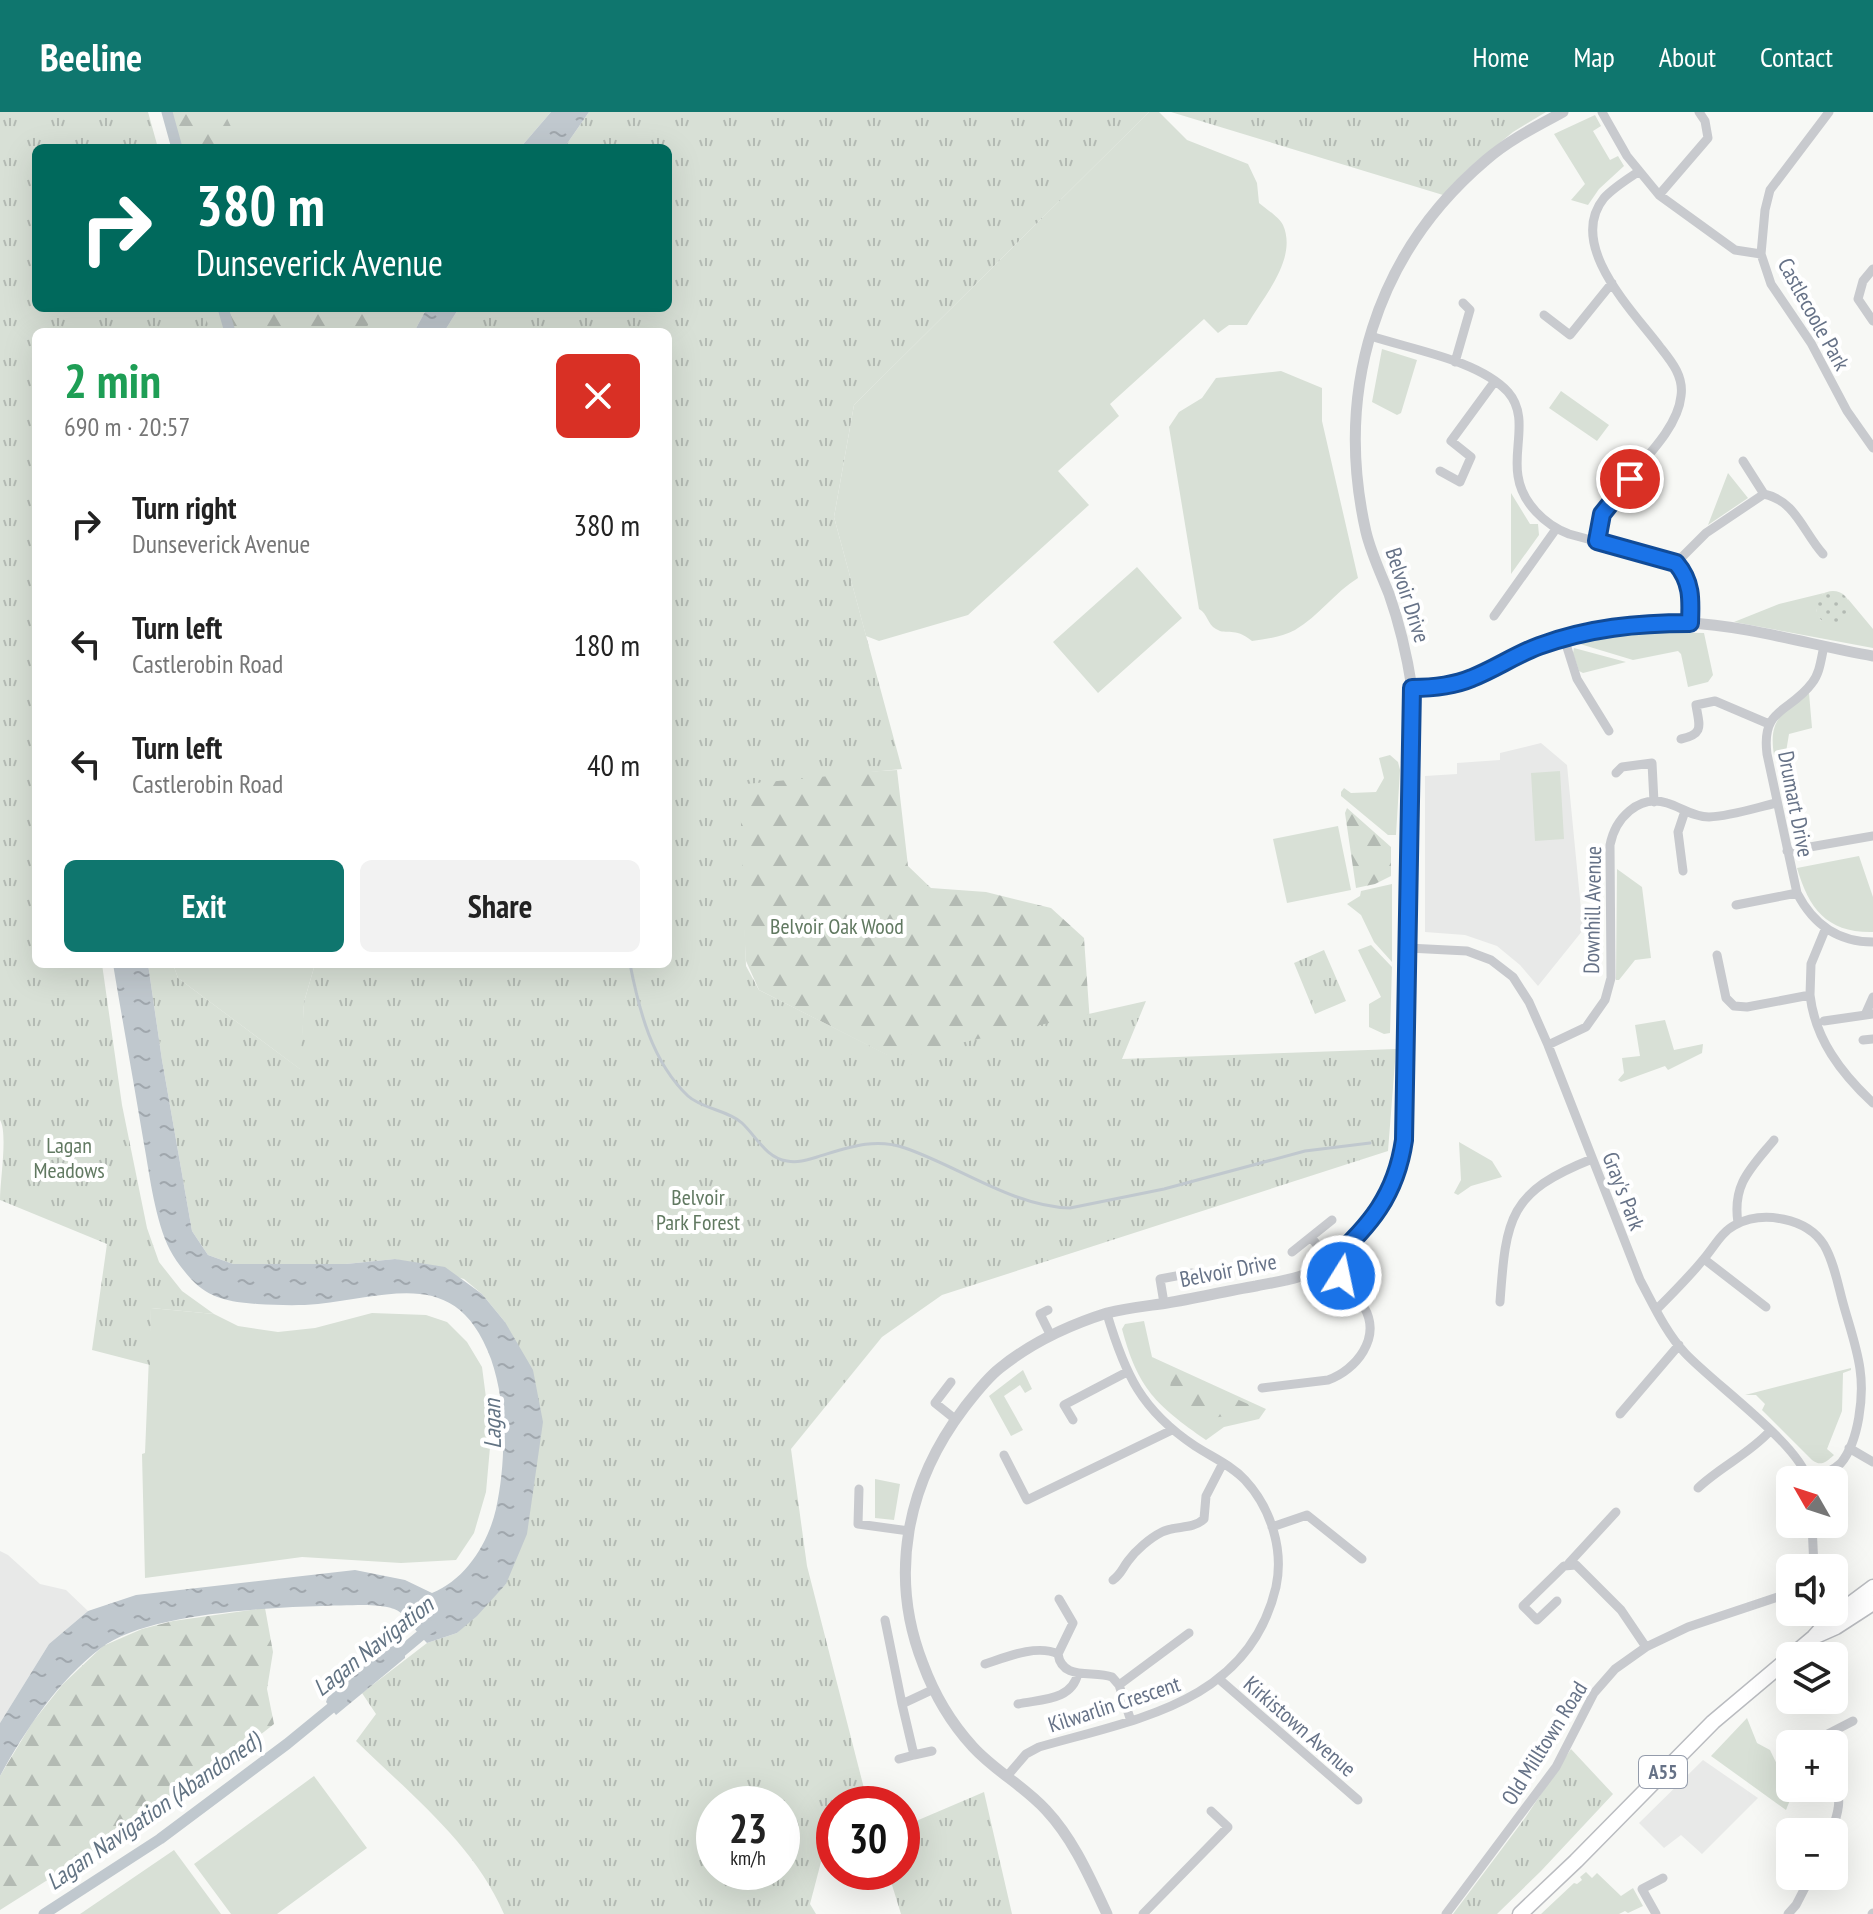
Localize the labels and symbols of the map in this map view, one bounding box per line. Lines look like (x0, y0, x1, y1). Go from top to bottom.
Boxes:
street label: Castlecoole Park (1772, 253, 1857, 375)
pin (1596, 445, 1664, 513)
street label: Belvoir Drive (1380, 544, 1436, 646)
street label: Drumart Drive (1772, 749, 1820, 859)
street label: Downhill Avenue (1577, 846, 1607, 974)
park label: Belvoir Oak Wood (770, 912, 904, 940)
park label: Lagan Meadows (33, 1131, 105, 1184)
street label: Gray's Park (1596, 1148, 1652, 1235)
park label: Belvoir Park Forest (656, 1183, 740, 1236)
position arrow (1299, 1234, 1383, 1318)
street label: Belvoir Drive (1177, 1247, 1279, 1293)
water label: Lagan (476, 1397, 508, 1449)
north arrow (1776, 1466, 1848, 1538)
water label: Lagan Navigation (307, 1588, 441, 1703)
street label: Kilwarlin Crescent (1044, 1669, 1184, 1739)
street label: Kirkistown Avenue (1238, 1670, 1362, 1782)
street label: Old Milltown Road (1495, 1676, 1593, 1810)
water label: Lagan Navigation (Abandoned) (40, 1724, 268, 1897)
road number: A55 (1639, 1756, 1687, 1788)
speed limit sign: 30 (816, 1786, 920, 1890)

